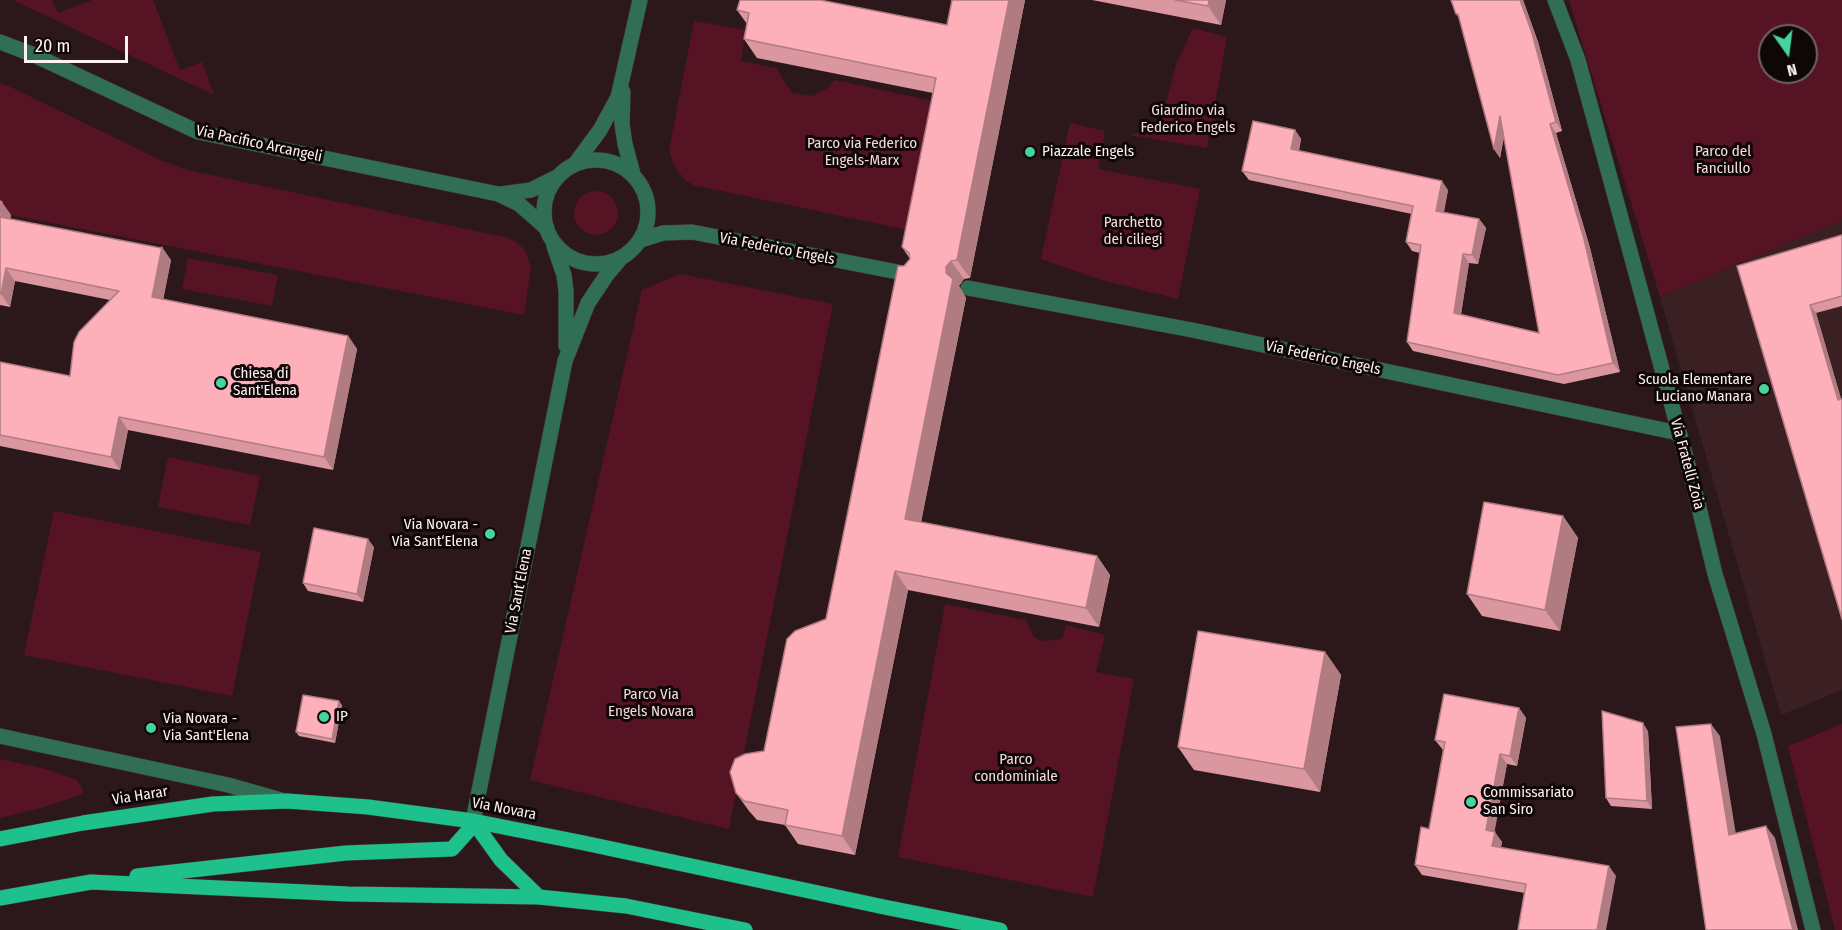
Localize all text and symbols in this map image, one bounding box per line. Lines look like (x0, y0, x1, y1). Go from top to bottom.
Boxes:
scale bar (27, 24, 130, 62)
north arrow (1758, 24, 1818, 84)
text: 20 m (35, 35, 70, 57)
text: N (1785, 60, 1799, 80)
park label: Giardino via Federico Engels (1141, 102, 1235, 137)
street label: Via Pacifico Arcangeli (194, 122, 324, 166)
park label: Parco via Federico Engels-Marx (807, 135, 917, 170)
place label: Piazzale Engels (1042, 143, 1134, 161)
park label: Parco del Fanciullo (1695, 143, 1751, 178)
marker: Piazzale Engels (1023, 145, 1037, 159)
park label: Parchetto dei ciliegi (1104, 214, 1162, 249)
street label: Via Federico Engels (718, 229, 836, 269)
street label: Via Federico Engels (1264, 337, 1382, 379)
place label: Chiesa di Sant'Elena (233, 365, 297, 400)
place label: Scuola Elementare Luciano Manara (1638, 371, 1752, 406)
marker: Chiesa di Sant'Elena (214, 376, 228, 390)
marker: Scuola Elementare Luciano Manara (1757, 382, 1771, 396)
street label: Via Fratelli Zoia (1666, 416, 1708, 512)
place label: Via Novara - Via Sant‘Elena (392, 516, 478, 551)
marker: Via Novara - Via Sant‘Elena (483, 527, 497, 541)
street label: Via Sant’Elena (502, 547, 536, 635)
park label: Parco Via Engels Novara (608, 686, 694, 721)
place label: IP (336, 708, 348, 726)
place label: Via Novara - Via Sant'Elena (163, 710, 249, 745)
marker: IP (317, 710, 331, 724)
marker: Via Novara - Via Sant'Elena (144, 721, 158, 735)
park label: Parco condominiale (974, 751, 1058, 786)
street label: Via Harar (111, 783, 169, 809)
place label: Commissariato San Siro (1483, 784, 1574, 819)
street label: Via Novara (470, 794, 538, 824)
marker: Commissariato San Siro (1464, 795, 1478, 809)

